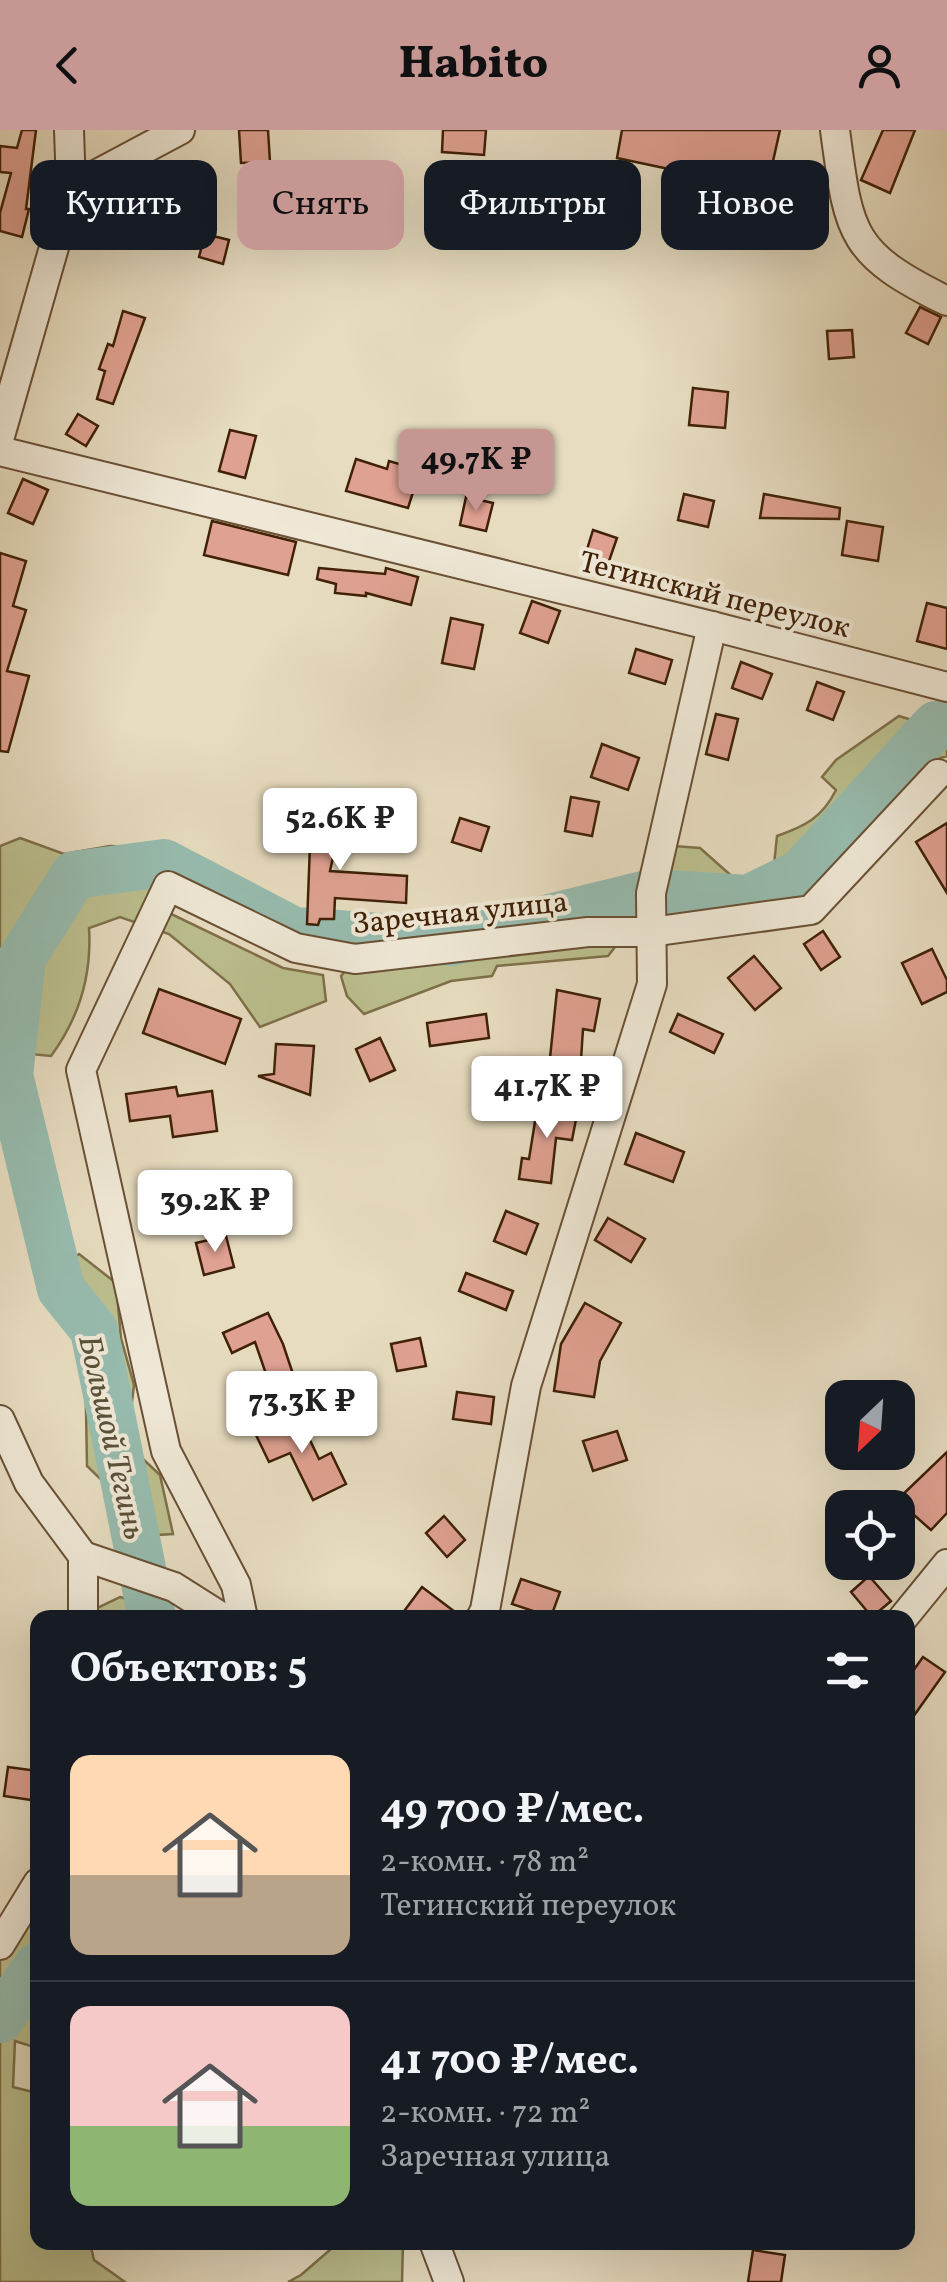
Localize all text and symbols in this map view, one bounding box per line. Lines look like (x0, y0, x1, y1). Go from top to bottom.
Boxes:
text: Habito (399, 34, 548, 97)
icon: back (40, 38, 95, 93)
icon: person (852, 38, 907, 93)
chip: Купить (30, 160, 217, 250)
chip: Снять (237, 160, 404, 250)
chip: Фильтры (424, 160, 641, 250)
chip: Новое (661, 160, 829, 250)
pin: 49.7K ₽ (384, 429, 568, 514)
text: 49.7K ₽ (420, 439, 532, 483)
street label: Тегинский переулок (575, 542, 854, 650)
pin: 52.6K ₽ (248, 788, 432, 873)
text: 52.6K ₽ (285, 798, 395, 842)
street label: Заречная улица (351, 882, 570, 946)
pin: 41.7K ₽ (455, 1056, 639, 1141)
text: 41.7K ₽ (493, 1066, 601, 1110)
pin: 39.2K ₽ (123, 1170, 307, 1255)
text: 39.2K ₽ (160, 1180, 270, 1224)
water label: Большой Тегинь (65, 1332, 155, 1544)
pin: 73.3K ₽ (210, 1371, 394, 1456)
north arrow (825, 1380, 915, 1470)
map controls (825, 1380, 915, 1580)
text: 73.3K ₽ (248, 1381, 356, 1425)
button: locate (825, 1490, 915, 1580)
text: Объектов: 5 (70, 1641, 307, 1700)
icon: filters (820, 1643, 875, 1698)
text: 49 700 ₽/мес. (380, 1782, 644, 1841)
icon: home (150, 1795, 270, 1915)
text: 2-комн. · 78 m² (380, 1841, 589, 1885)
text: Тегинский переулок (380, 1885, 676, 1929)
text: 41 700 ₽/мес. (380, 2033, 639, 2092)
icon: home (150, 2046, 270, 2166)
text: 2-комн. · 72 m² (380, 2092, 590, 2136)
text: Заречная улица (380, 2136, 611, 2180)

